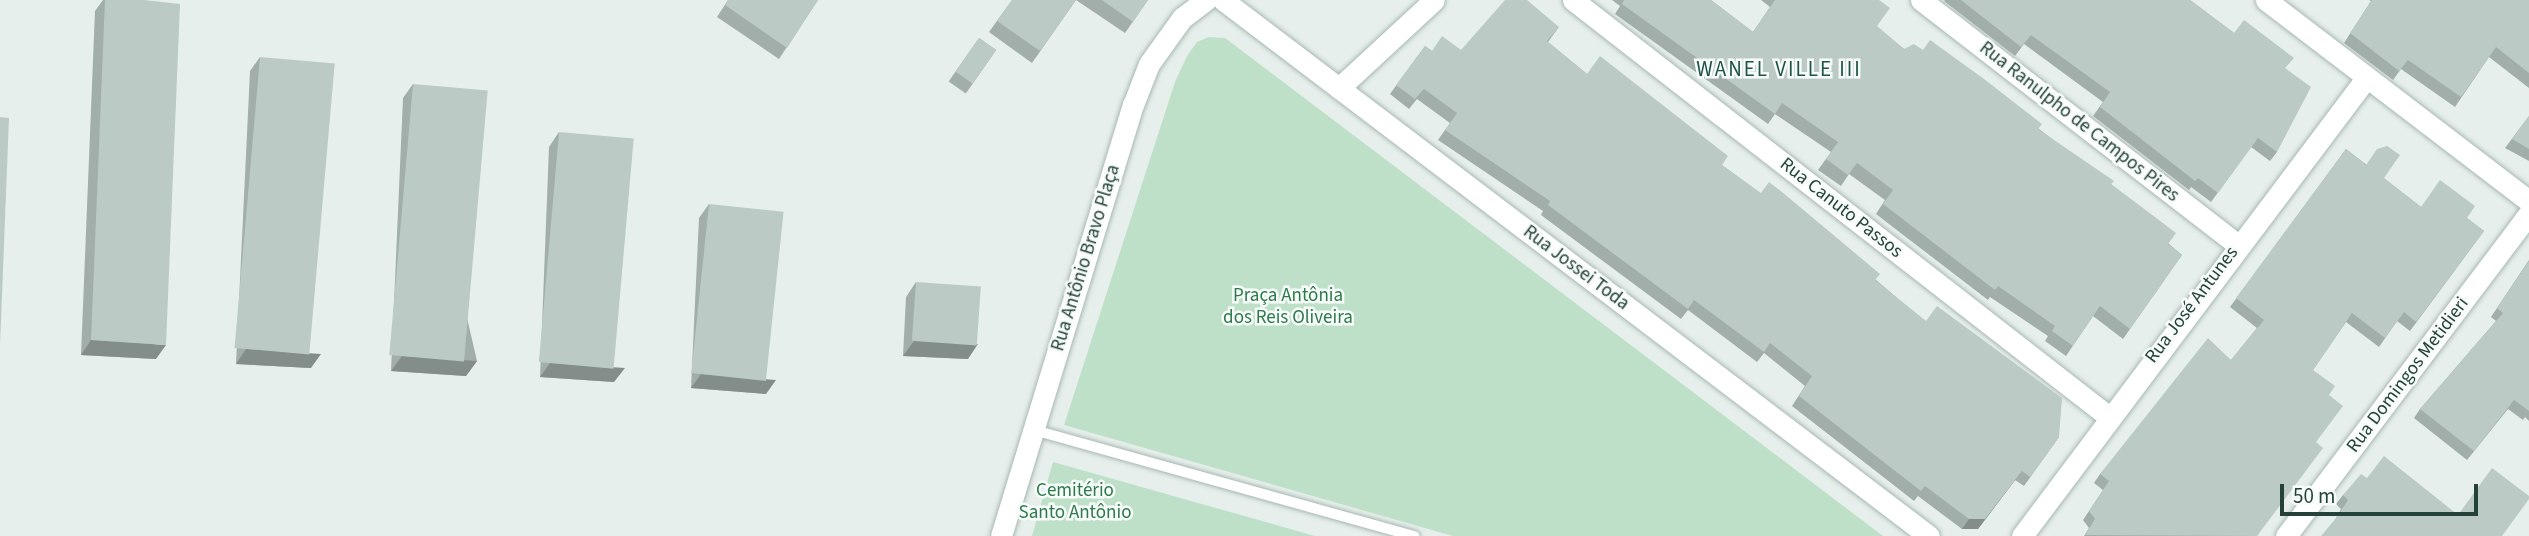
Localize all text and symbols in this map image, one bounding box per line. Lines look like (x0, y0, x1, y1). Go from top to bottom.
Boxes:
street label: Rua Ranulpho de Campos Pires (1975, 37, 2183, 207)
district label: WANEL VILLE III (1698, 56, 1860, 82)
street label: Rua Canuto Passos (1775, 153, 1907, 263)
street label: Rua Antônio Bravo Plaça (1047, 162, 1125, 354)
street label: Rua Jossei Toda (1518, 221, 1634, 315)
street label: Rua José Antunes (2141, 242, 2243, 368)
park label: Praça Antônia dos Reis Oliveira (1223, 285, 1353, 329)
street label: Rua Domingos Metidieri (2342, 293, 2474, 457)
scale bar (2284, 470, 2482, 514)
park label: Cemitério Santo Antônio (1019, 480, 1131, 524)
text: 50 m (2293, 481, 2335, 511)

